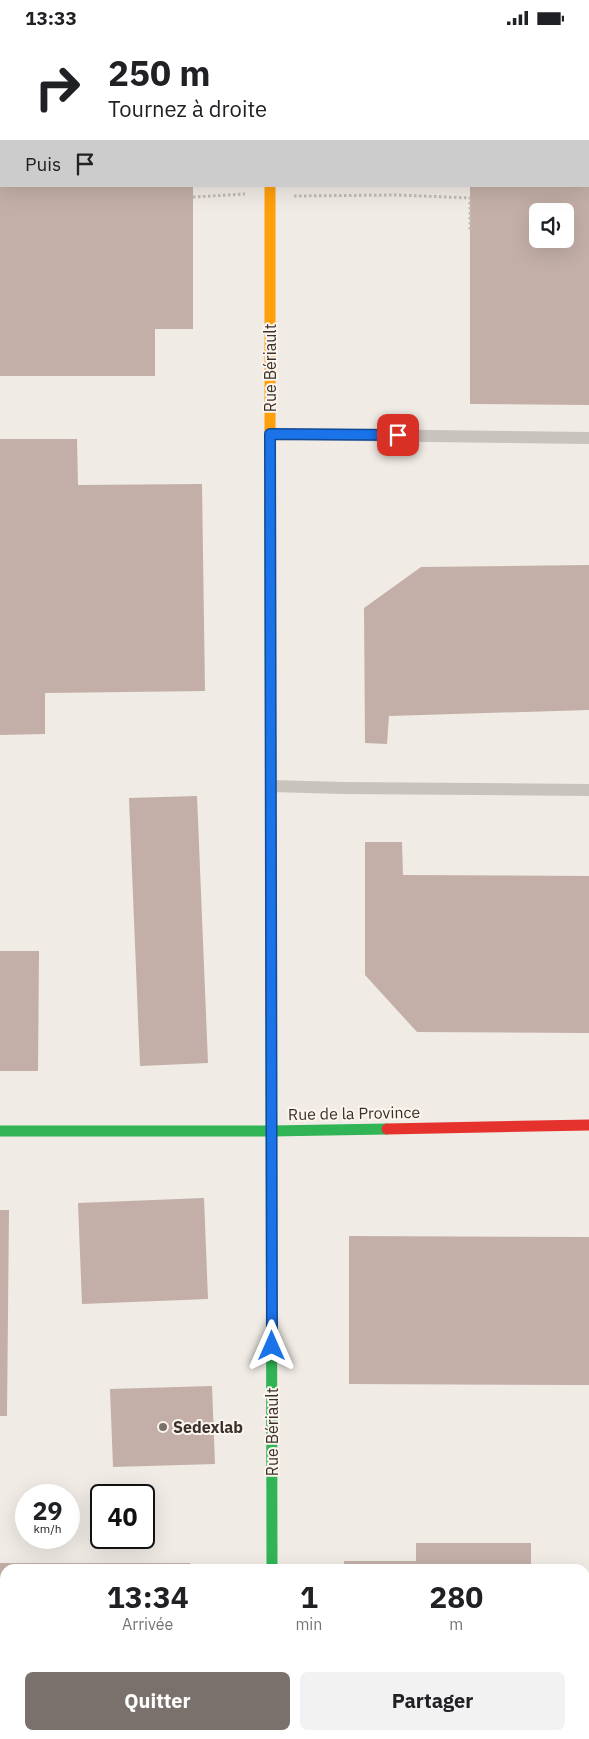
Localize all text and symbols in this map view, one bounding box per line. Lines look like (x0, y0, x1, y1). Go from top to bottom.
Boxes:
text: 13:33 (25, 6, 77, 30)
text: 250 m (108, 50, 211, 96)
icon: right (25, 55, 90, 120)
text: Tournez à droite (108, 94, 267, 123)
icon: arrive (71, 150, 99, 178)
text: Puis (25, 152, 61, 176)
map controls (529, 203, 574, 248)
button: sound (529, 203, 574, 248)
street label: Rue Bériault (260, 324, 280, 412)
pin (377, 414, 419, 456)
icon: arrive (384, 421, 412, 449)
street label: Rue de la Province (288, 1102, 421, 1124)
position arrow (245, 1319, 297, 1371)
street label: Rue Bériault (262, 1388, 282, 1476)
place label: Sedexlab (173, 1417, 243, 1437)
marker: Sedexlab (157, 1421, 169, 1433)
speed limit sign: 40 (90, 1484, 155, 1549)
text: 29 (32, 1494, 63, 1527)
text: km/h (33, 1521, 62, 1536)
text: 13:34 (107, 1577, 189, 1616)
text: 1 (300, 1577, 318, 1616)
text: 280 (429, 1577, 483, 1616)
text: Arrivée (122, 1614, 173, 1634)
text: min (295, 1614, 322, 1634)
text: m (449, 1614, 463, 1634)
button: Quitter (25, 1672, 290, 1730)
button: Partager (300, 1672, 565, 1730)

